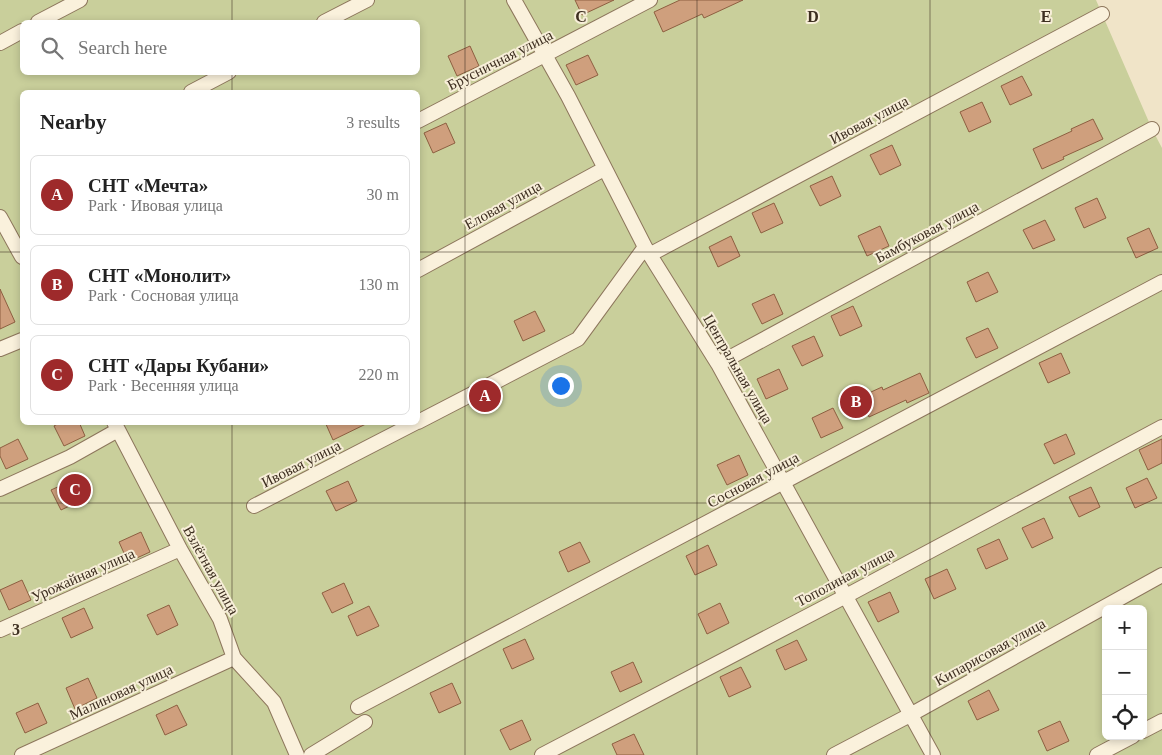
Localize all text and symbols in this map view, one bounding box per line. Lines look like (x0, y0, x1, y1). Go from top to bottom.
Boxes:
text: C (575, 8, 587, 25)
text: D (807, 8, 819, 25)
text: E (1041, 8, 1051, 25)
search box (20, 20, 420, 75)
street label: Брусничная улица (445, 26, 556, 93)
icon: search (38, 34, 66, 62)
text: Search here (78, 37, 167, 58)
street label: Ивовая улица (827, 92, 911, 147)
text: Nearby (40, 110, 107, 134)
text: 3 results (346, 114, 400, 131)
text: СНТ «Мечта» (88, 175, 208, 196)
street label: Еловая улица (462, 177, 545, 233)
text: A (51, 186, 63, 203)
text: 30 m (367, 186, 399, 203)
text: Park · Ивовая улица (88, 197, 223, 214)
street label: Бамбуковая улица (873, 198, 982, 266)
text: СНТ «Монолит» (88, 265, 231, 286)
text: B (52, 276, 62, 293)
text: 130 m (359, 276, 399, 293)
text: Park · Сосновая улица (88, 287, 239, 304)
street label: Центральная улица (700, 312, 776, 427)
text: СНТ «Дары Кубани» (88, 355, 269, 376)
text: C (51, 366, 63, 383)
text: 220 m (359, 366, 399, 383)
your location (548, 373, 574, 399)
text: Park · Весенняя улица (88, 377, 239, 394)
pin: A (469, 377, 501, 415)
pin: B (840, 383, 872, 421)
street label: Ивовая улица (259, 437, 343, 491)
street label: Сосновая улица (705, 449, 802, 511)
pin: C (59, 471, 91, 509)
street label: Взлётная улица (180, 523, 242, 617)
street label: Тополиная улица (793, 544, 897, 610)
street label: Урожайная улица (29, 545, 137, 605)
map controls (1102, 605, 1147, 740)
button: + (1102, 605, 1147, 650)
street label: Кипарисовая улица (932, 615, 1048, 689)
text: 3 (12, 621, 20, 638)
button: − (1102, 650, 1147, 695)
street label: Малиновая улица (67, 661, 176, 723)
button: locate (1102, 695, 1147, 740)

